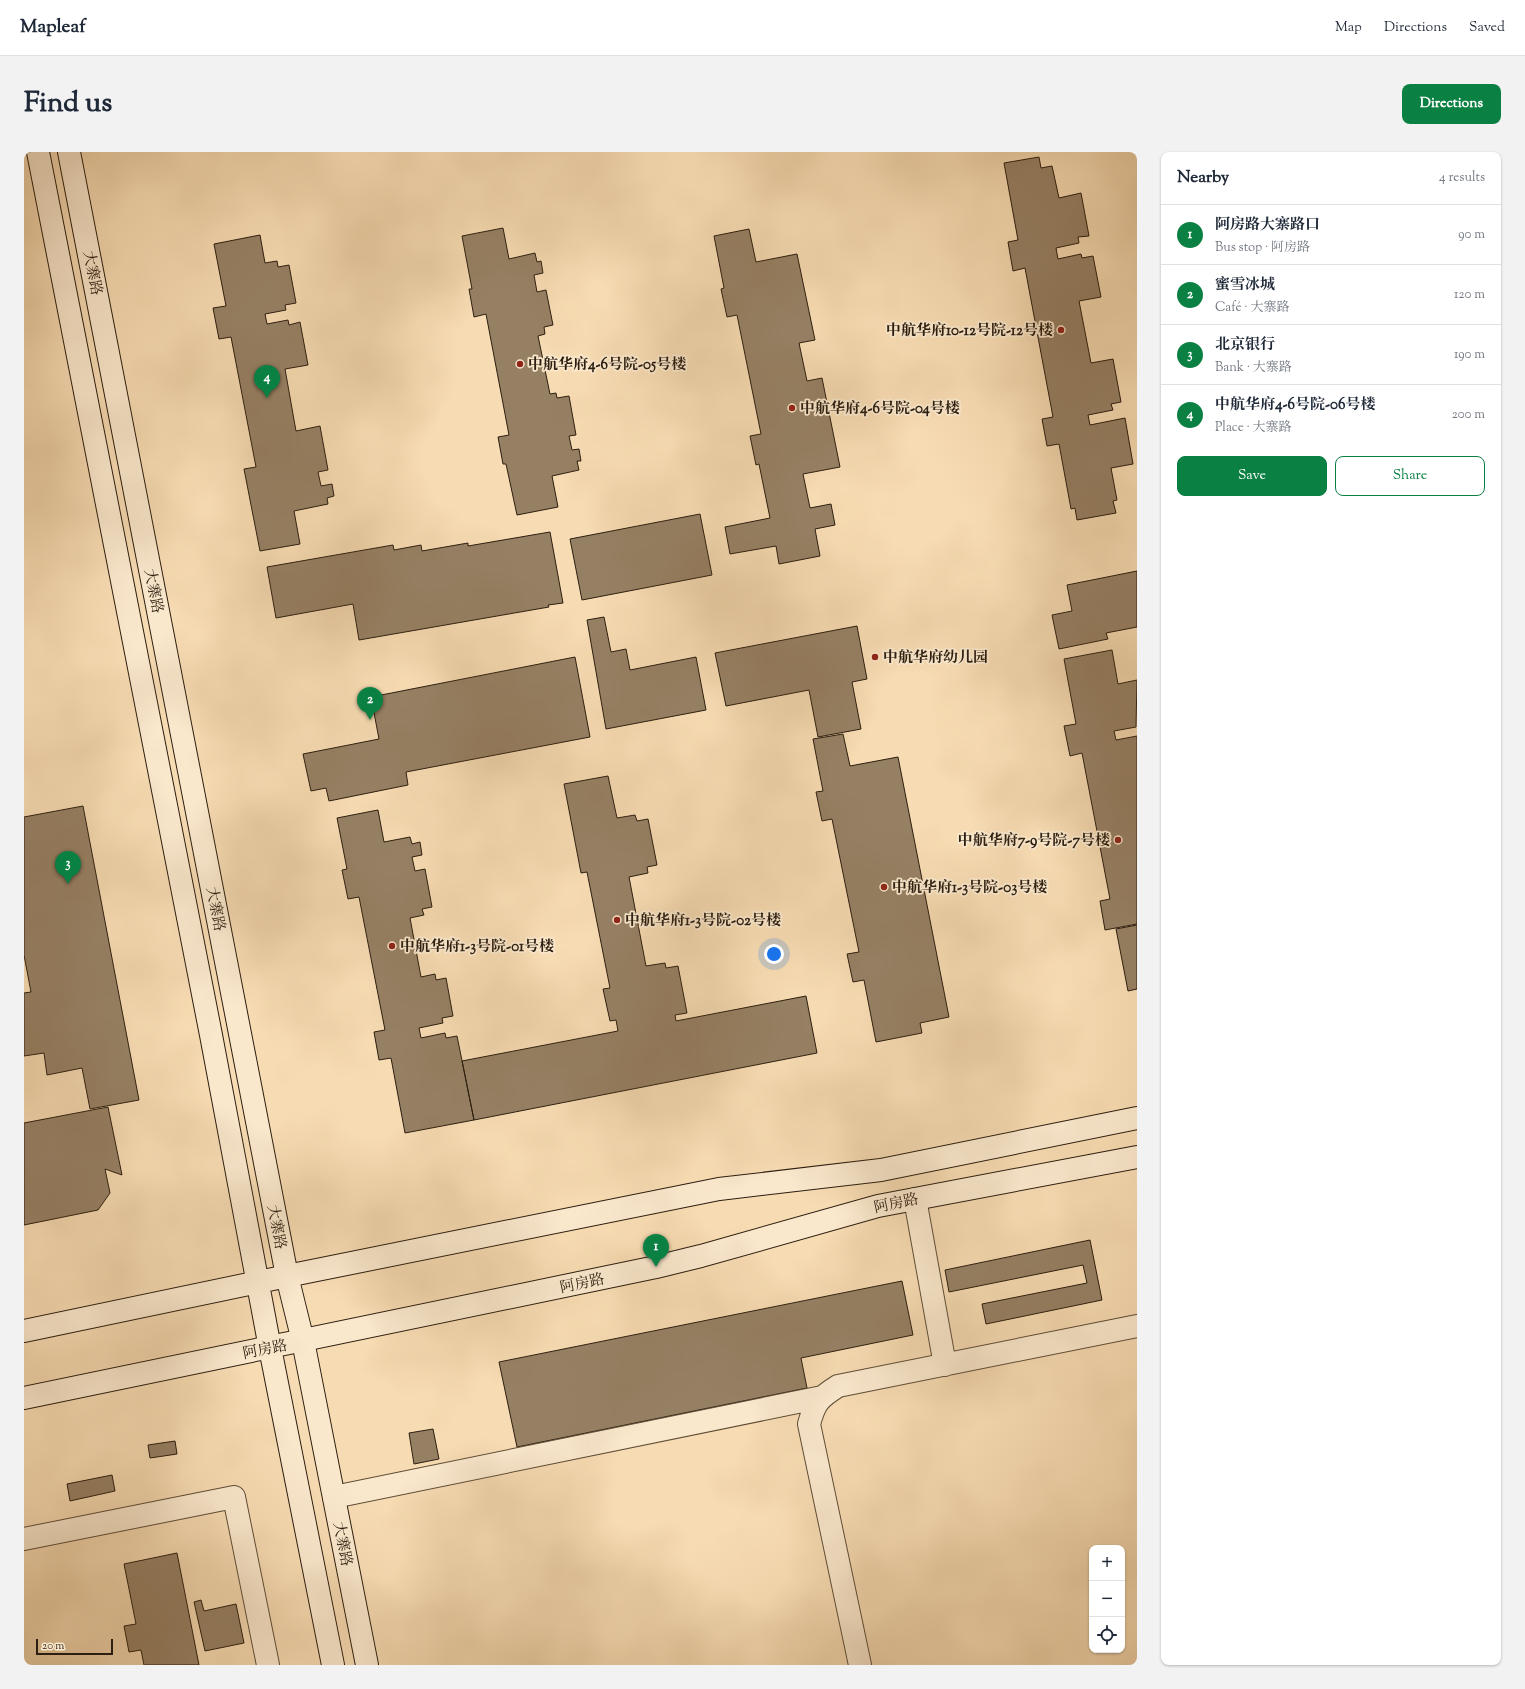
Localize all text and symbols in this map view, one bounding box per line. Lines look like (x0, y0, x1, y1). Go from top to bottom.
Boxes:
text: Mapleaf (20, 14, 86, 41)
text: Map (1335, 18, 1362, 38)
text: Directions (1384, 18, 1447, 38)
text: Saved (1469, 18, 1505, 38)
text: Find us (24, 84, 112, 124)
button: Directions (1402, 84, 1501, 124)
text: Nearby (1177, 166, 1229, 190)
text: 4 results (1439, 169, 1485, 187)
text: 阿房路大寨路口 (1215, 215, 1320, 236)
text: 1 (1188, 226, 1192, 244)
text: 90 m (1458, 226, 1485, 244)
text: Bus stop · 阿房路 (1215, 239, 1310, 257)
street label: 大寨路 (77, 249, 106, 297)
text: 蜜雪冰城 (1215, 275, 1275, 296)
text: 2 (1187, 286, 1193, 304)
text: 120 m (1454, 286, 1485, 304)
text: Café · 大寨路 (1215, 299, 1289, 317)
place label: 中航华府10-12号院-12号楼 (886, 321, 1053, 342)
marker: 中航华府10-12号院-12号楼 (1056, 325, 1066, 335)
text: 北京银行 (1215, 335, 1275, 356)
text: 3 (1187, 346, 1193, 364)
text: 190 m (1454, 346, 1485, 364)
place label: 中航华府4-6号院-05号楼 (528, 355, 686, 376)
marker: 中航华府4-6号院-05号楼 (515, 359, 525, 369)
text: Bank · 大寨路 (1215, 359, 1292, 377)
pin: 4 (254, 365, 280, 398)
text: 中航华府4-6号院-06号楼 (1215, 395, 1375, 416)
place label: 中航华府4-6号院-04号楼 (800, 399, 960, 420)
marker: 中航华府4-6号院-04号楼 (787, 403, 797, 413)
text: 4 (1187, 406, 1193, 424)
text: 200 m (1452, 406, 1485, 424)
text: Place · 大寨路 (1215, 419, 1292, 437)
button: Save (1177, 456, 1327, 496)
button: Share (1335, 456, 1485, 496)
street label: 大寨路 (138, 567, 167, 615)
place label: 中航华府幼儿园 (883, 648, 988, 669)
marker: 中航华府幼儿园 (870, 652, 880, 662)
pin: 2 (357, 687, 383, 720)
place label: 中航华府7-9号院-7号楼 (958, 831, 1110, 852)
marker: 中航华府7-9号院-7号楼 (1113, 835, 1123, 845)
pin: 3 (55, 851, 81, 884)
place label: 中航华府1-3号院-03号楼 (892, 878, 1047, 899)
marker: 中航华府1-3号院-03号楼 (879, 882, 889, 892)
street label: 大寨路 (200, 885, 229, 933)
place label: 中航华府1-3号院-02号楼 (625, 911, 781, 932)
marker: 中航华府1-3号院-02号楼 (612, 915, 622, 925)
place label: 中航华府1-3号院-01号楼 (400, 937, 554, 958)
marker: 中航华府1-3号院-01号楼 (387, 941, 397, 951)
your location (764, 944, 784, 964)
street label: 阿房路 (872, 1190, 921, 1219)
street label: 大寨路 (261, 1203, 290, 1251)
pin: 1 (643, 1234, 669, 1267)
street label: 阿房路 (558, 1270, 607, 1299)
street label: 阿房路 (241, 1336, 289, 1365)
street label: 大寨路 (327, 1520, 356, 1568)
map controls (1089, 1545, 1125, 1653)
button: + (1089, 1545, 1125, 1581)
button: − (1089, 1581, 1125, 1617)
button: locate (1089, 1617, 1125, 1653)
scale bar (36, 1637, 113, 1656)
text: 20 m (42, 1638, 64, 1654)

